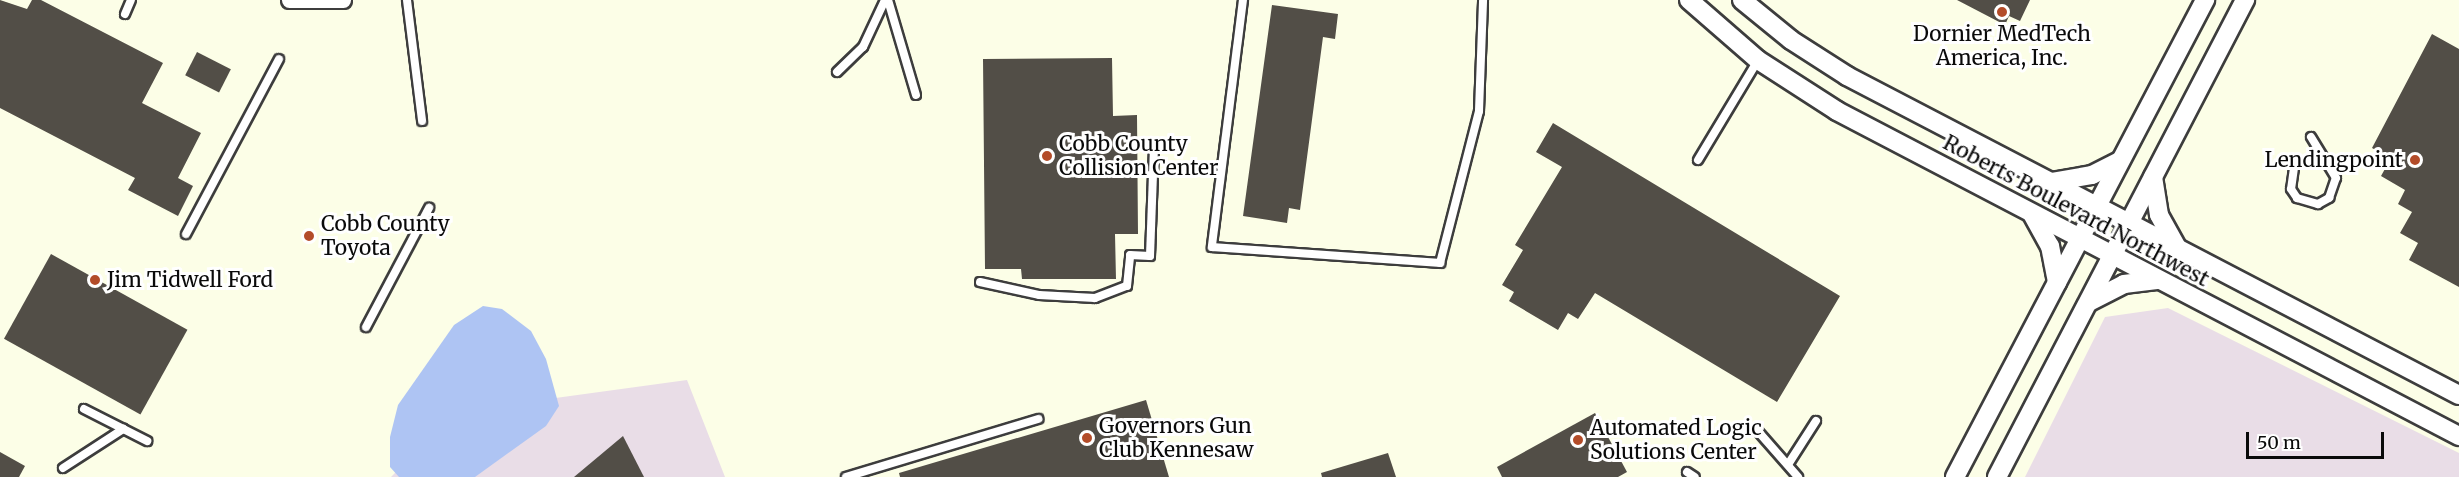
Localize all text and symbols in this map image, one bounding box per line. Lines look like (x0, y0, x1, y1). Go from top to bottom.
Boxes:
marker: Dornier MedTech America, Inc. (1995, 5, 2009, 19)
place label: Dornier MedTech America, Inc. (1913, 21, 2091, 71)
street label: Roberts Boulevard Northwest (1939, 130, 2213, 292)
place label: Cobb County Collision Center (1059, 131, 1218, 181)
place label: Lendingpoint (2264, 147, 2403, 173)
marker: Cobb County Collision Center (1040, 149, 1054, 163)
marker: Lendingpoint (2408, 153, 2422, 167)
place label: Cobb County Toyota (321, 211, 450, 261)
marker: Cobb County Toyota (302, 229, 316, 243)
place label: Jim Tidwell Ford (107, 267, 273, 293)
marker: Jim Tidwell Ford (88, 273, 102, 287)
place label: Governors Gun Club Kennesaw (1099, 413, 1253, 463)
place label: Automated Logic Solutions Center (1590, 415, 1762, 465)
scale bar (2249, 420, 2387, 458)
marker: Governors Gun Club Kennesaw (1080, 431, 1094, 445)
text: 50 m (2257, 431, 2301, 454)
marker: Automated Logic Solutions Center (1571, 433, 1585, 447)

